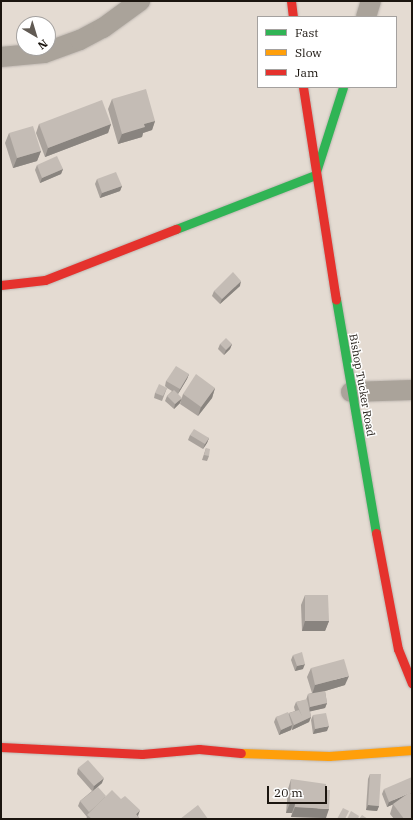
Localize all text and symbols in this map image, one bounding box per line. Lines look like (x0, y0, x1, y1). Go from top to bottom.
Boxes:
north arrow (16, 16, 56, 56)
legend (257, 16, 397, 88)
text: Fast (295, 25, 319, 40)
text: N (35, 36, 51, 53)
text: Slow (295, 45, 322, 60)
text: Jam (295, 65, 318, 80)
street label: Bishop Tucker Road (346, 333, 378, 437)
scale bar (269, 778, 329, 804)
text: 20 m (274, 785, 303, 800)

